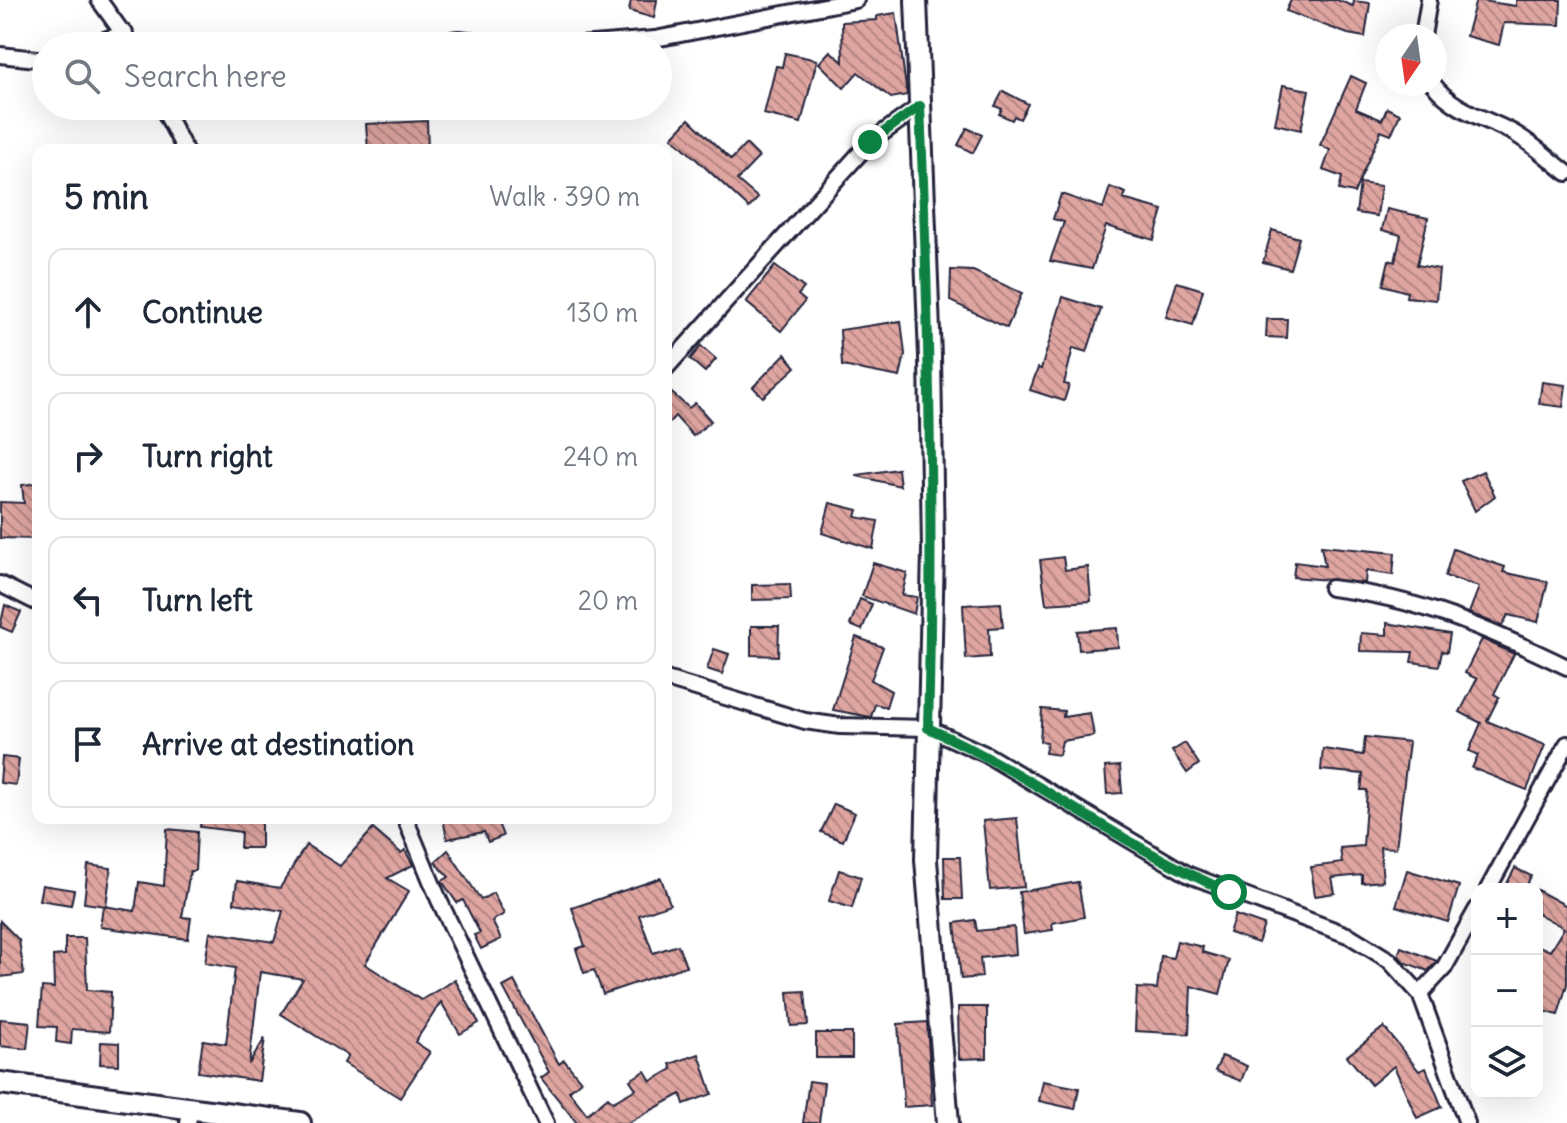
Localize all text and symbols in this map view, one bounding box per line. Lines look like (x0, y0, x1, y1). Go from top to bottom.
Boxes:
north arrow (1375, 24, 1447, 96)
search box (32, 32, 672, 120)
icon: search (60, 54, 104, 98)
text: Search here (124, 57, 287, 95)
route end (852, 124, 888, 160)
text: 5 min (64, 175, 149, 218)
text: Walk · 390 m (489, 180, 640, 213)
icon: ahead (66, 290, 110, 334)
text: Continue (142, 293, 263, 331)
text: 130 m (567, 296, 638, 329)
icon: right (66, 434, 110, 478)
text: Turn right (142, 437, 273, 475)
text: 240 m (563, 440, 638, 473)
icon: left (66, 578, 110, 622)
text: Turn left (142, 581, 253, 619)
text: 20 m (578, 584, 638, 617)
icon: arrive (66, 722, 110, 766)
text: Arrive at destination (142, 725, 414, 763)
route start (1211, 874, 1247, 910)
map controls (1471, 883, 1543, 1099)
button: + (1471, 883, 1543, 955)
button: − (1471, 955, 1543, 1027)
button: layers (1471, 1027, 1543, 1099)

